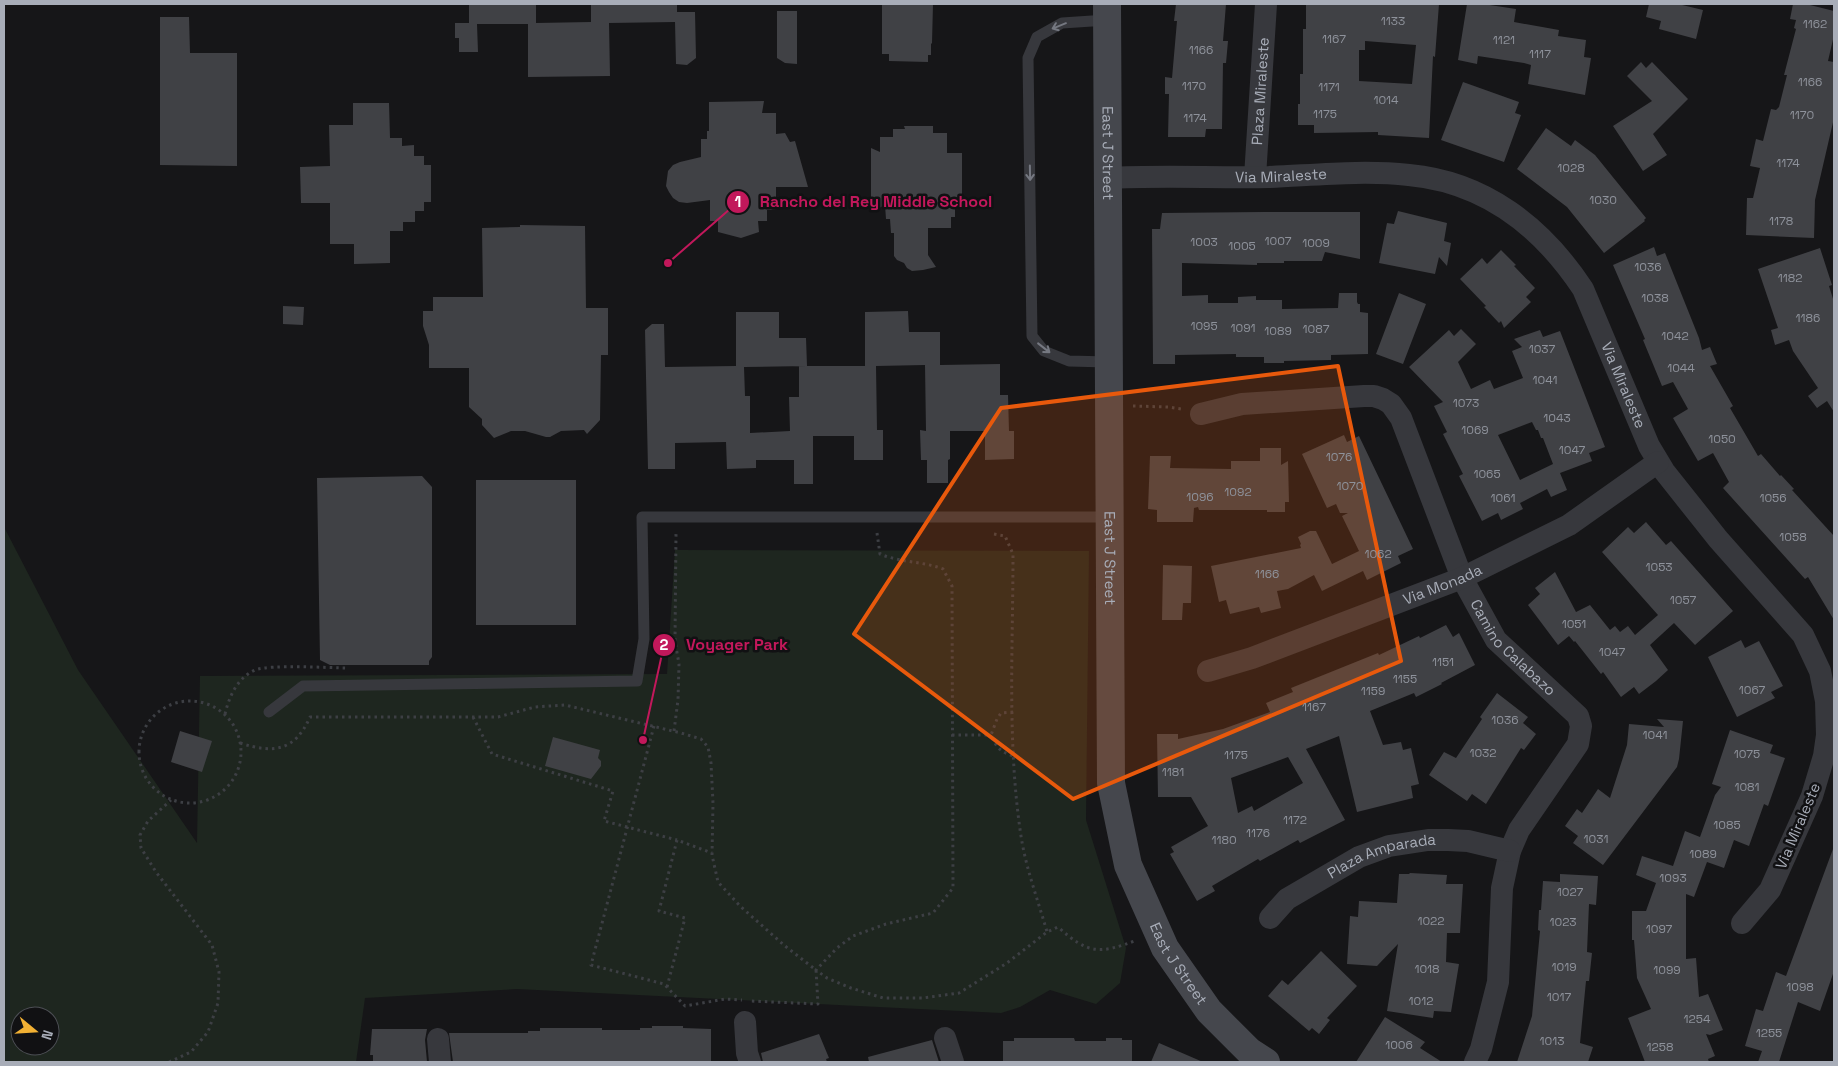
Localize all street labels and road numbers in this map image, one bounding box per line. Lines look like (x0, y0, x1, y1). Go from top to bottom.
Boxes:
street label: Plaza Miraleste (1247, 36, 1273, 146)
street label: East J Street (1099, 106, 1118, 200)
street label: Via Miraleste (1235, 164, 1328, 186)
street label: Via Miraleste (1597, 339, 1651, 431)
street label: East J Street (1101, 511, 1120, 605)
street label: Via Monada (1400, 559, 1485, 609)
street label: Camino Calabazo (1466, 596, 1560, 700)
street label: Via Miraleste (1771, 780, 1824, 872)
street label: Plaza Amparada (1324, 830, 1436, 882)
street label: East J Street (1146, 920, 1212, 1009)

